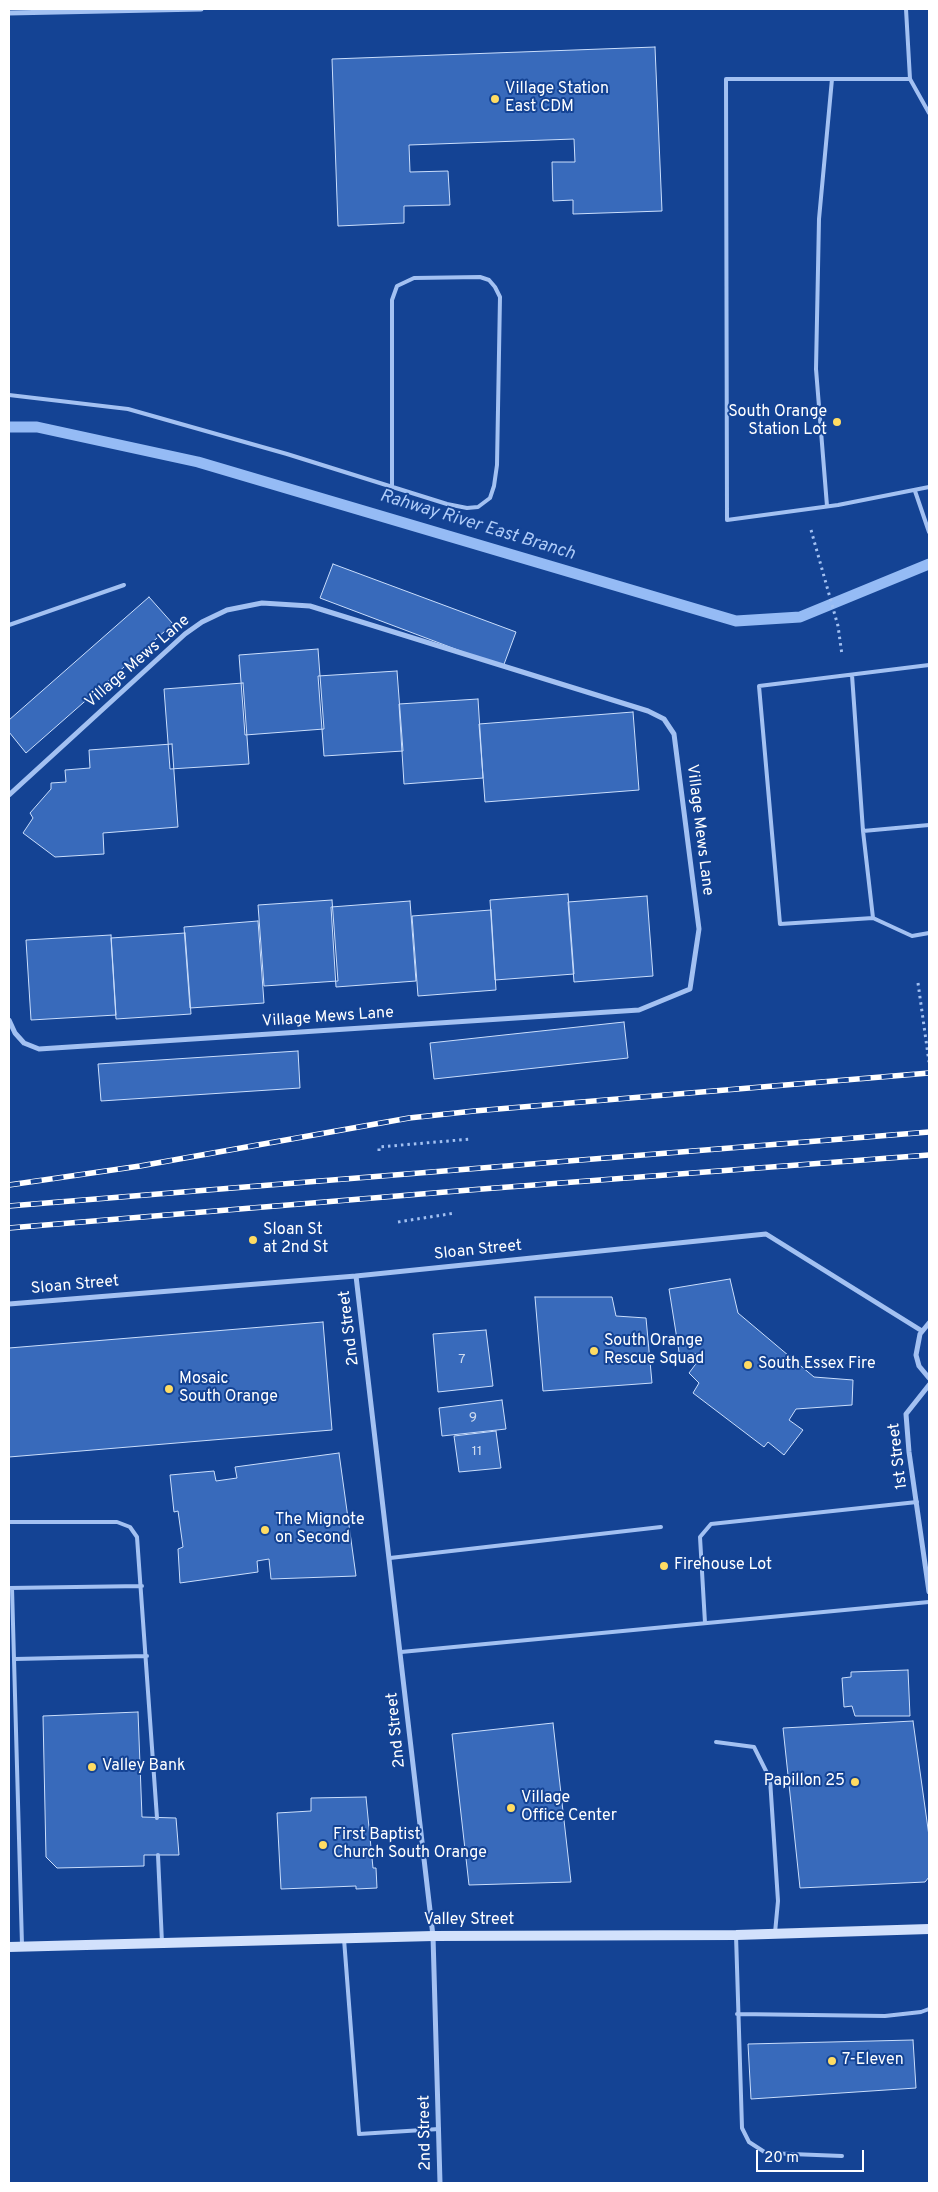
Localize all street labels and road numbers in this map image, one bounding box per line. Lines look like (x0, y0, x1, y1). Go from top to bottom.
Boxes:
street label: Village Mews Lane (82, 611, 194, 713)
street label: Village Mews Lane (681, 763, 717, 897)
street label: Village Mews Lane (261, 1004, 395, 1032)
street label: Sloan Street (433, 1237, 523, 1265)
street label: Sloan Street (30, 1273, 120, 1299)
street label: 2nd Street (336, 1289, 364, 1367)
street label: 1st Street (885, 1422, 913, 1490)
street label: 2nd Street (383, 1691, 411, 1769)
street label: Valley Street (424, 1911, 514, 1931)
street label: 2nd Street (416, 2095, 436, 2171)

